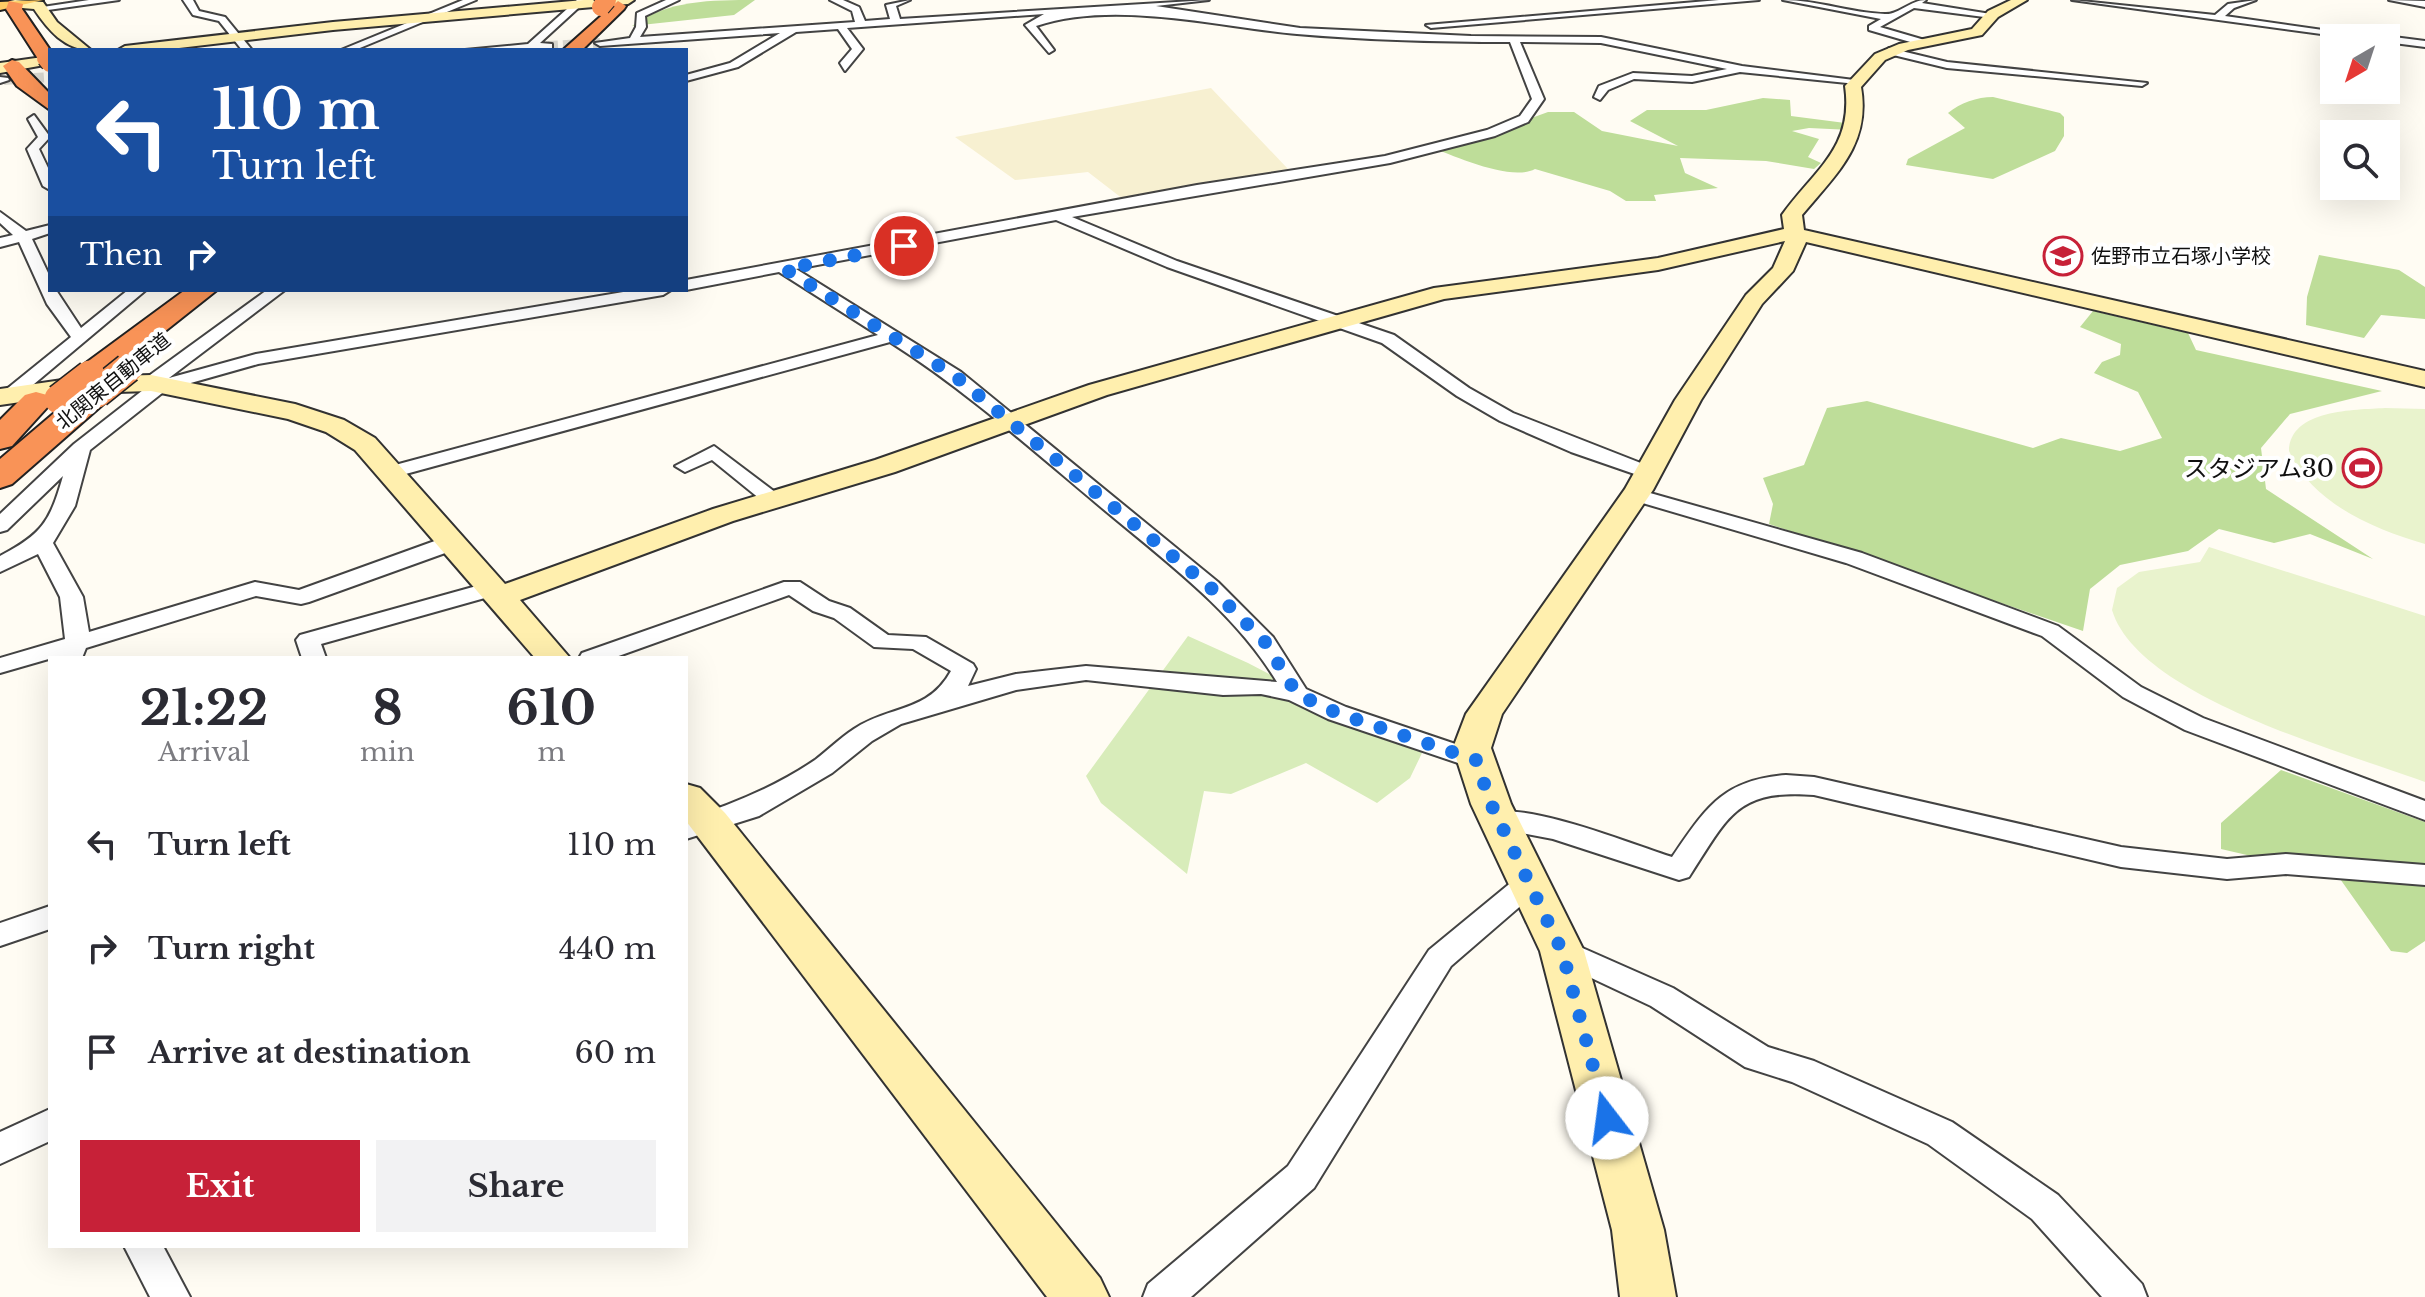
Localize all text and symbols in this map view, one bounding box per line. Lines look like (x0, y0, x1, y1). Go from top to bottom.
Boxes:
north arrow (2320, 24, 2400, 104)
map controls (2320, 24, 2400, 200)
text: 110 m (212, 75, 380, 144)
icon: left (80, 80, 184, 184)
button: search (2320, 120, 2400, 200)
text: Turn left (212, 144, 376, 189)
pin (870, 212, 938, 280)
icon: arrive (882, 224, 926, 268)
icon: right (179, 232, 223, 276)
school or university icon: 佐野市立石塚小学校 (2042, 235, 2084, 277)
text: Then (80, 236, 163, 273)
place label: 佐野市立石塚小学校 (2091, 244, 2271, 268)
street label: 北関東自動車道 (51, 328, 175, 434)
sports icon: スタジアム30 (2341, 447, 2383, 489)
place label: スタジアム30 (2184, 454, 2334, 483)
text: 21:22 (140, 678, 268, 738)
text: 8 (372, 678, 403, 738)
text: 610 (507, 678, 596, 738)
text: Arrival (158, 736, 250, 768)
text: min (360, 736, 415, 768)
text: m (537, 736, 565, 768)
icon: left (80, 822, 124, 866)
text: Turn left (148, 826, 291, 863)
text: 110 m (567, 826, 656, 863)
icon: right (80, 926, 124, 970)
text: Turn right (148, 930, 315, 967)
text: 440 m (559, 930, 656, 967)
icon: arrive (80, 1030, 124, 1074)
text: Arrive at destination (148, 1034, 471, 1071)
text: 60 m (574, 1034, 656, 1071)
position arrow (1565, 1076, 1649, 1160)
button: Exit (80, 1140, 360, 1232)
button: Share (376, 1140, 656, 1232)

